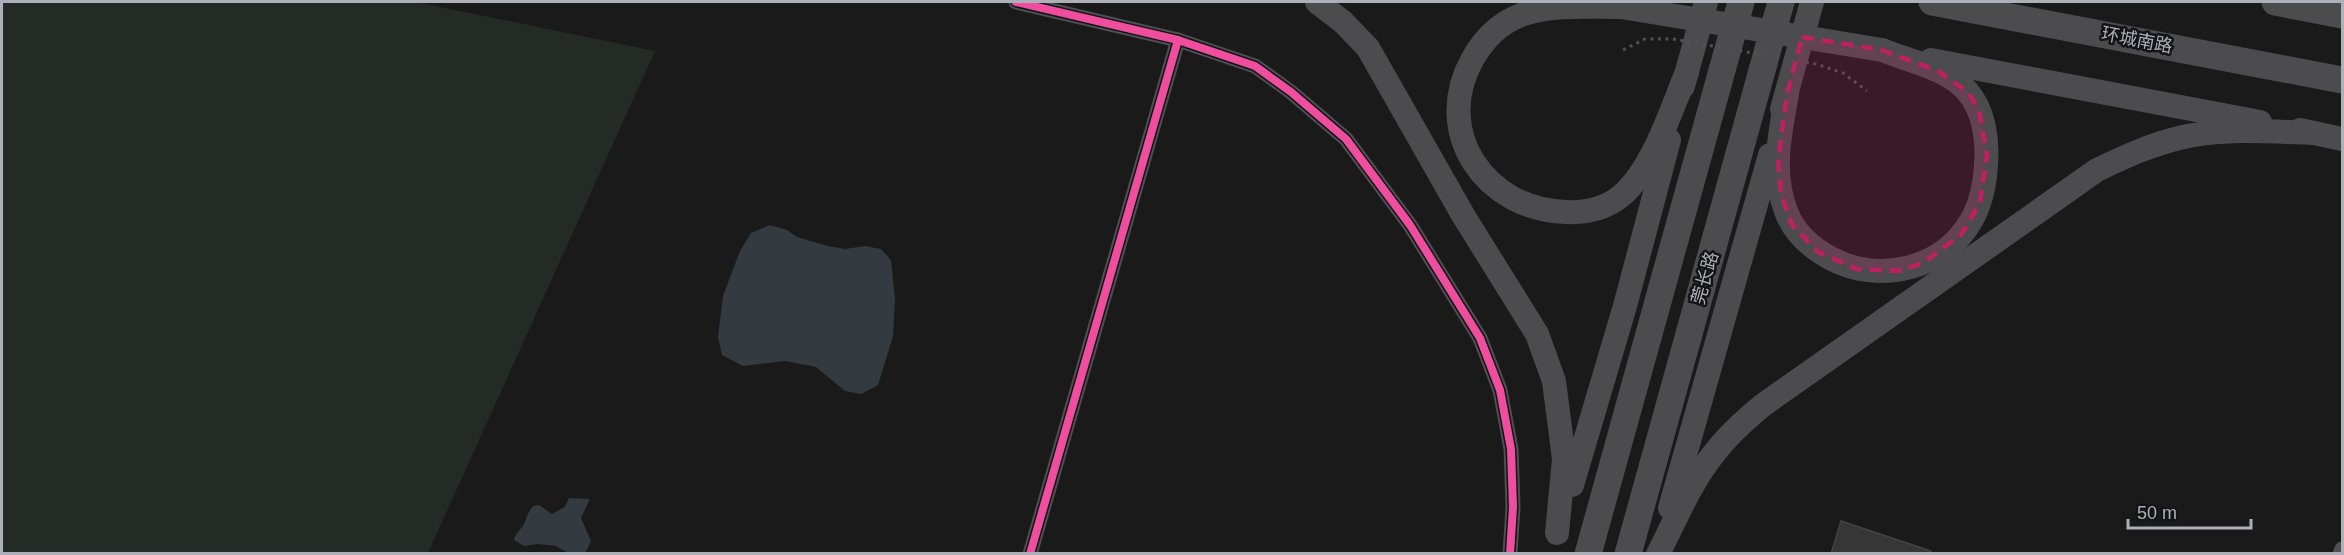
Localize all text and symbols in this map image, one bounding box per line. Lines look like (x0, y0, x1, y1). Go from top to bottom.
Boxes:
street label: 环城南路 (2100, 23, 2174, 57)
street label: 莞长路 (1688, 249, 1722, 307)
scale bar (2128, 492, 2251, 530)
text: 50 m (2137, 503, 2177, 523)

